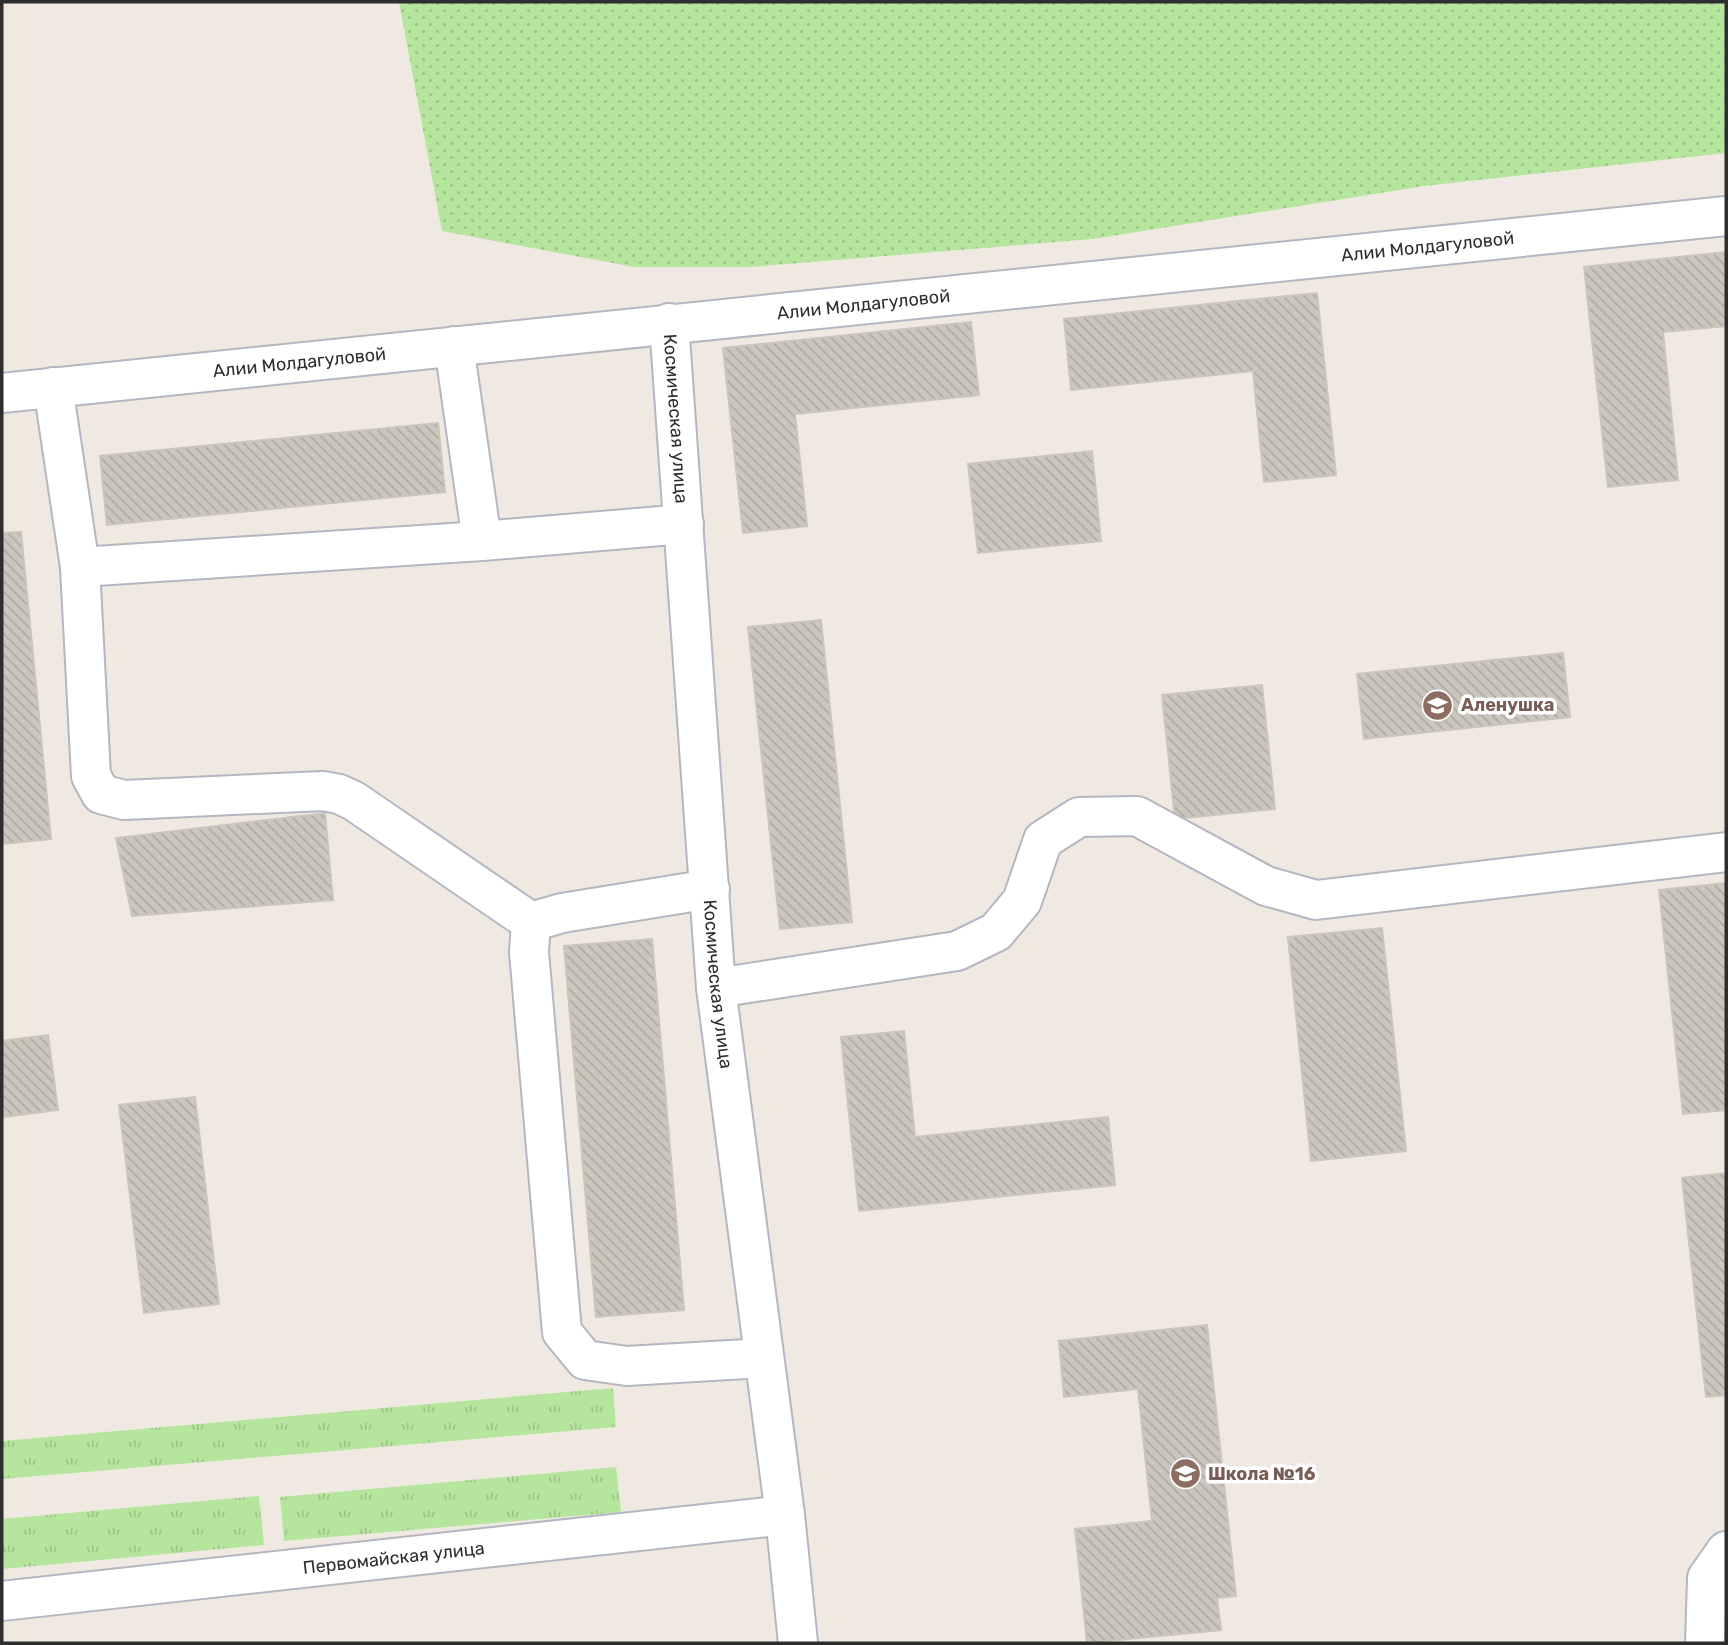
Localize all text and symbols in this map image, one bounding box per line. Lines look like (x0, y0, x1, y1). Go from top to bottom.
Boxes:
street label: Алии Молдагуловой (1340, 227, 1515, 266)
street label: Алии Молдагуловой (776, 285, 951, 324)
street label: Космическая улица (659, 333, 693, 504)
street label: Алии Молдагуловой (212, 343, 387, 382)
school or university icon: Аленушка (1421, 688, 1455, 722)
place label: Аленушка (1461, 694, 1554, 716)
street label: Космическая улица (699, 899, 737, 1070)
school or university icon: Школа №16 (1168, 1457, 1202, 1491)
place label: Школа №16 (1208, 1463, 1316, 1485)
street label: Первомайская улица (302, 1537, 486, 1579)

